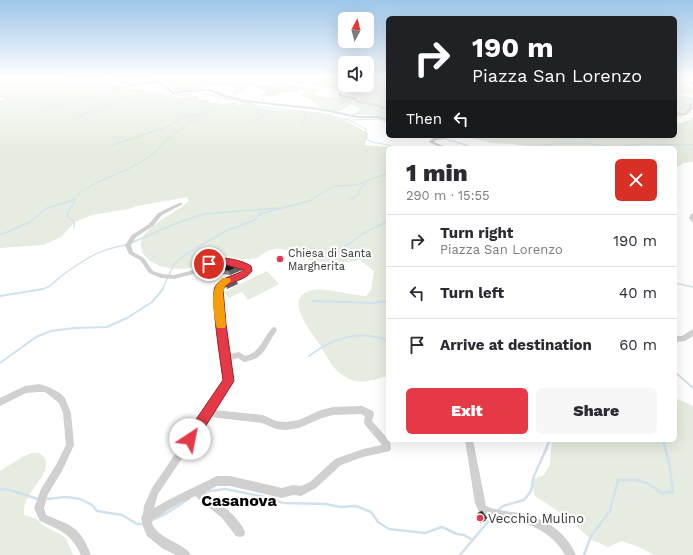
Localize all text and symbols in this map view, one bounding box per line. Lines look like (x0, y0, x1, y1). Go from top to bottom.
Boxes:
north arrow (338, 12, 374, 48)
map controls (338, 12, 374, 92)
text: 190 m (472, 31, 554, 64)
icon: right (406, 32, 458, 84)
button: sound (338, 56, 374, 92)
text: Piazza San Lorenzo (472, 65, 642, 86)
icon: left (450, 108, 472, 130)
text: Then (406, 110, 442, 128)
text: 1 min (406, 159, 468, 187)
button: close (615, 159, 657, 201)
text: 290 m · 15:55 (406, 188, 490, 203)
text: Turn right (440, 224, 513, 242)
icon: right (406, 230, 428, 252)
text: 190 m (613, 232, 657, 250)
text: Piazza San Lorenzo (440, 242, 563, 257)
pin (192, 247, 226, 281)
place label: Chiesa di Santa Margherita (288, 247, 371, 273)
icon: arrive (198, 253, 220, 275)
marker: Chiesa di Santa Margherita (275, 254, 285, 264)
icon: left (406, 282, 428, 304)
text: Turn left (440, 284, 504, 302)
text: 40 m (619, 284, 657, 302)
icon: arrive (406, 334, 428, 356)
text: Arrive at destination (440, 336, 592, 354)
text: 60 m (619, 336, 657, 354)
button: Exit (406, 388, 528, 434)
button: Share (536, 388, 657, 434)
position arrow (169, 418, 211, 460)
district label: Casanova (201, 491, 277, 510)
place label: Vecchio Mulino (488, 511, 584, 526)
marker: Vecchio Mulino (475, 513, 485, 523)

